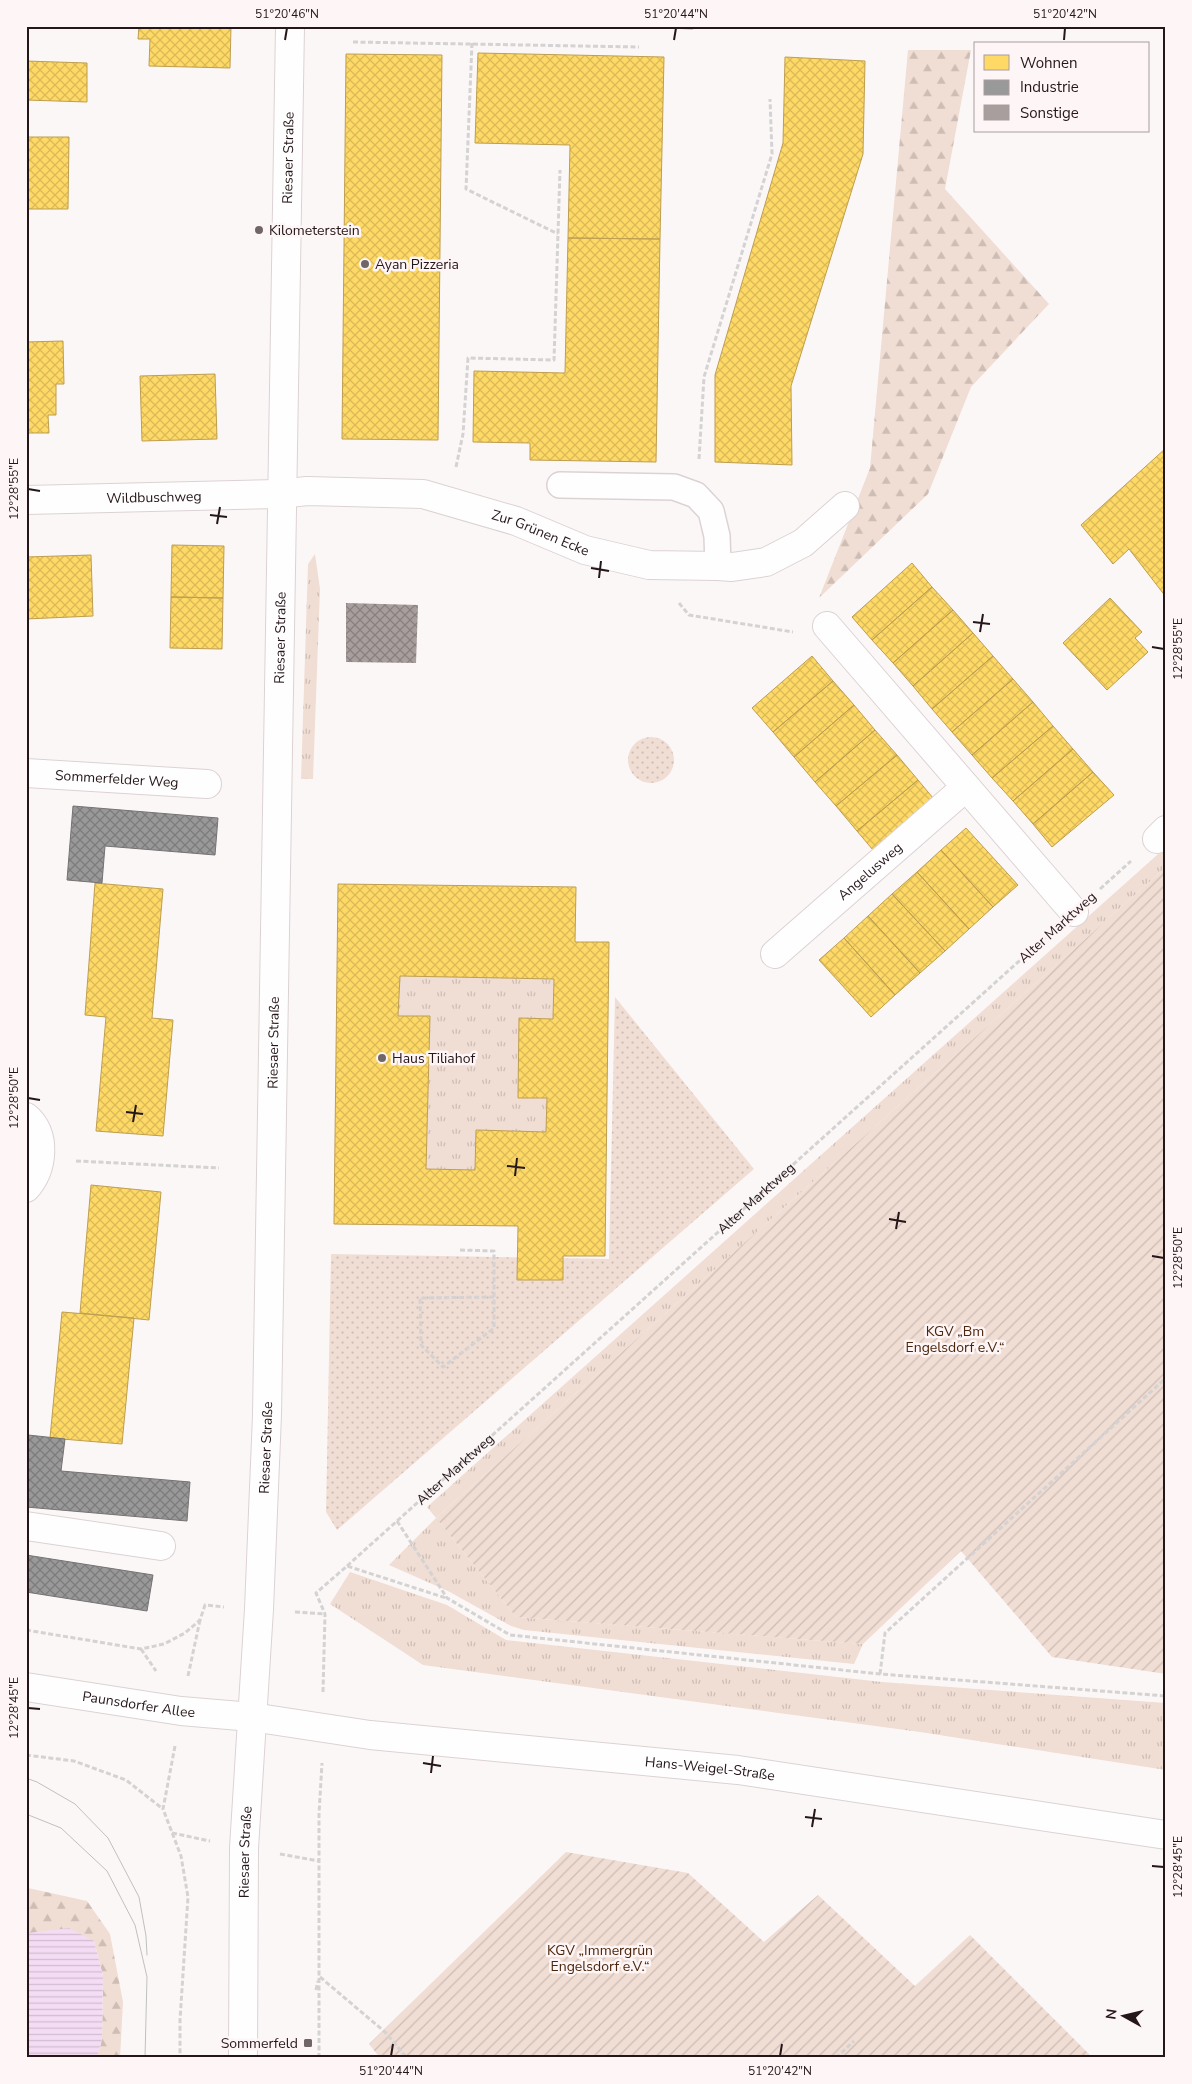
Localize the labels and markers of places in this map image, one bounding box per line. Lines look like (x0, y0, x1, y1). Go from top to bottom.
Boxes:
place label: Kilometerstein (269, 221, 360, 240)
marker: Kilometerstein (253, 224, 265, 236)
place label: Ayan Pizzeria (375, 255, 459, 274)
marker: Ayan Pizzeria (359, 258, 371, 270)
place label: Haus Tiliahof (392, 1049, 475, 1068)
marker: Haus Tiliahof (376, 1052, 388, 1064)
place label: Sommerfeld (221, 2034, 298, 2053)
marker: Sommerfeld (302, 2037, 314, 2049)

